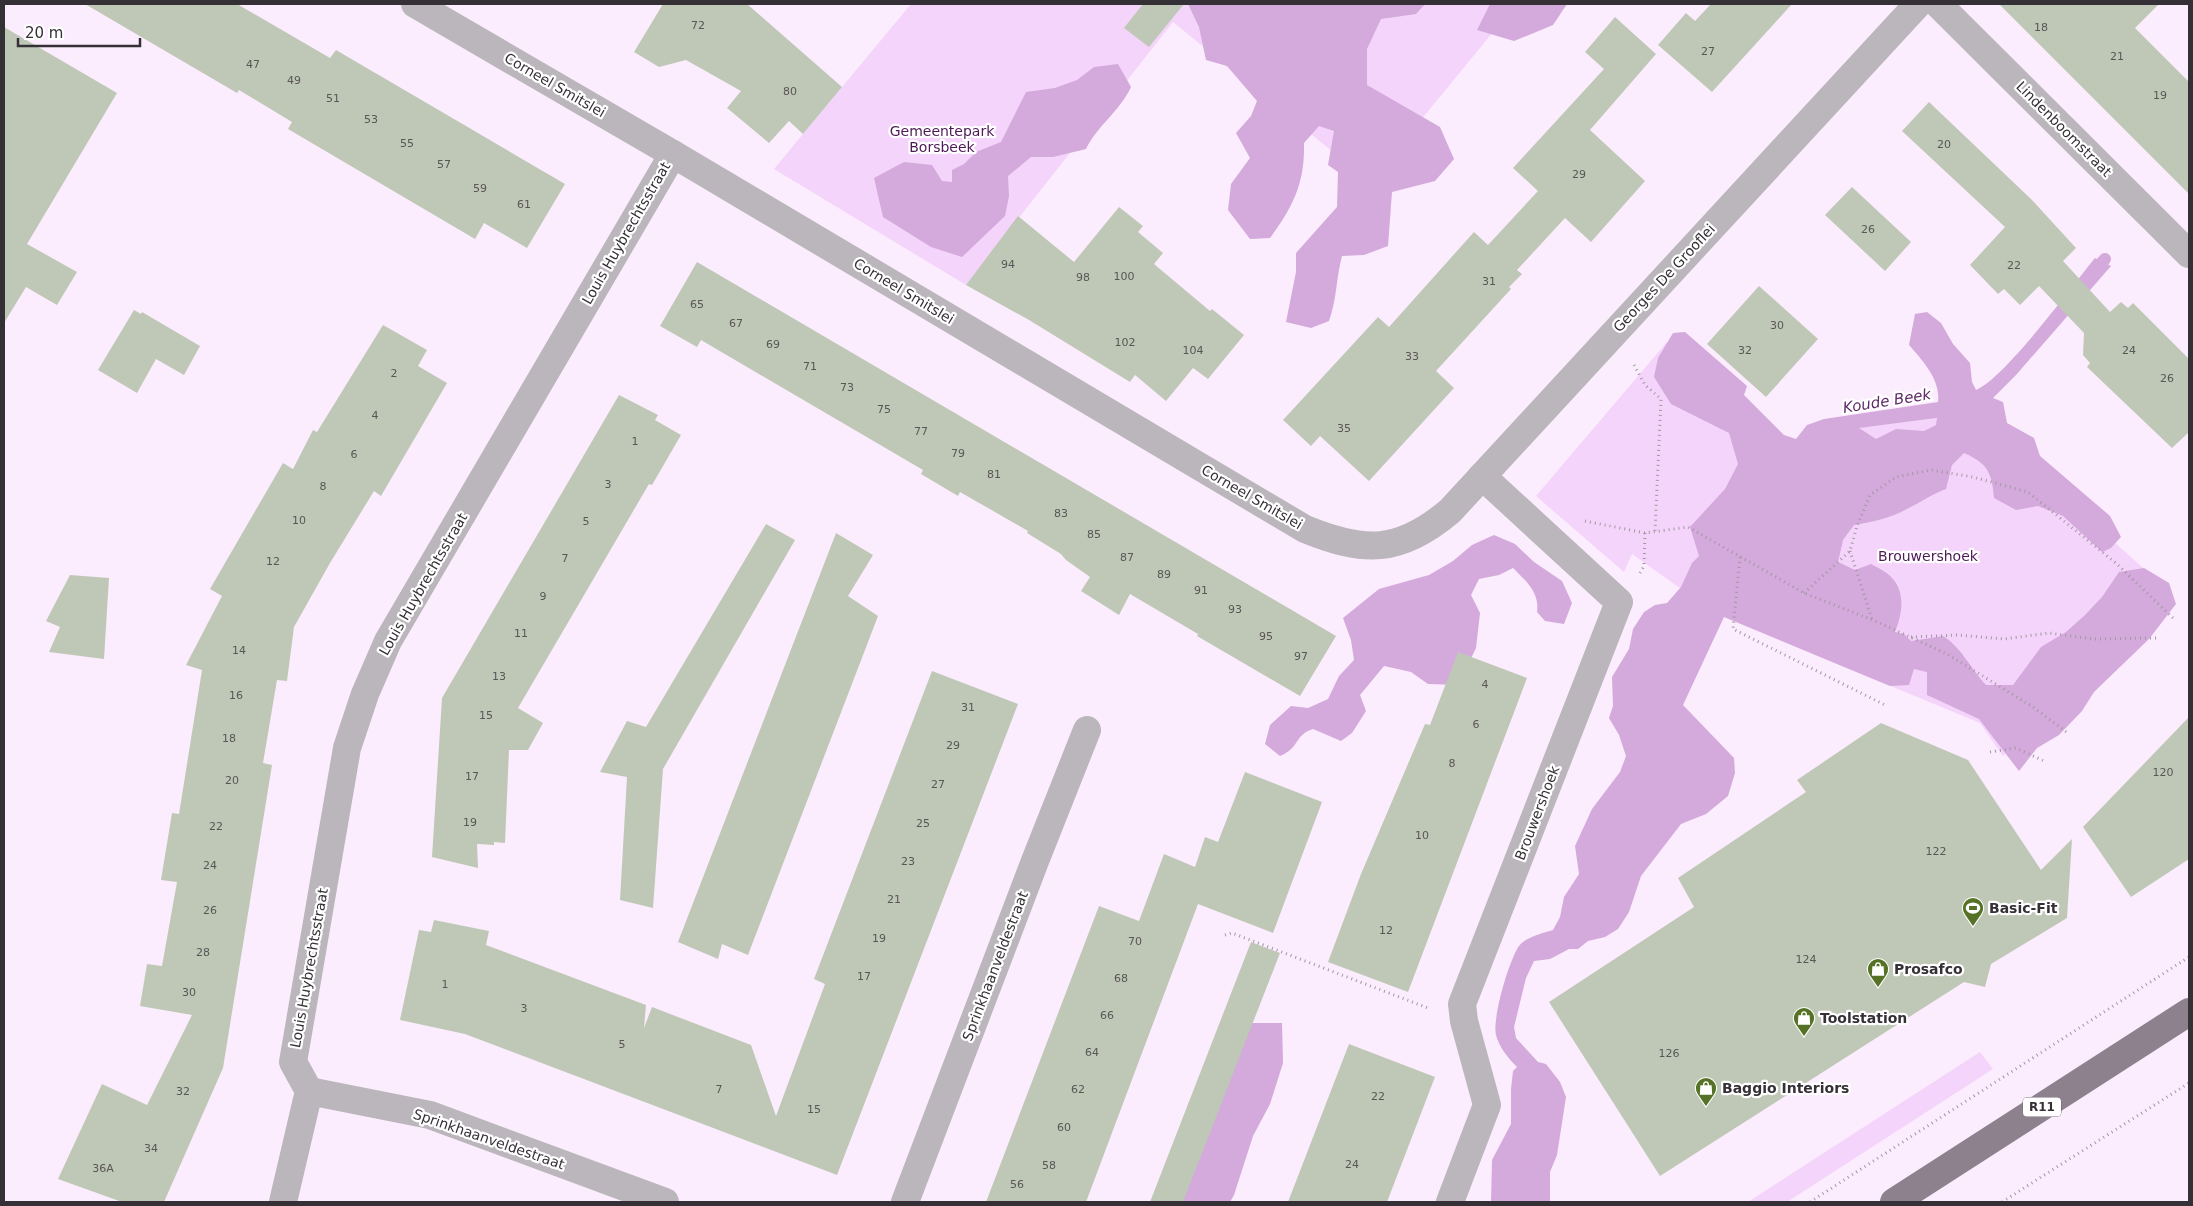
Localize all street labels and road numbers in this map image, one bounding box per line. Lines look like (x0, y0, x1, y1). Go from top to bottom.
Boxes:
street label: Corneel Smitslei (502, 50, 608, 120)
street label: Lindenboomstraat (2013, 78, 2115, 180)
street label: Louis Huybrechtsstraat (579, 159, 674, 307)
street label: Georges De Grooflei (1610, 221, 1718, 335)
street label: Corneel Smitslei (851, 255, 957, 327)
street label: Corneel Smitslei (1199, 462, 1305, 532)
street label: Louis Huybrechtsstraat (376, 510, 471, 658)
street label: Brouwershoek (1512, 763, 1563, 862)
street label: Louis Huybrechtsstraat (287, 886, 331, 1049)
street label: Sprinkhaanveldestraat (959, 889, 1031, 1043)
road number: R11 (2023, 1098, 2061, 1116)
street label: Sprinkhaanveldestraat (411, 1106, 567, 1173)

